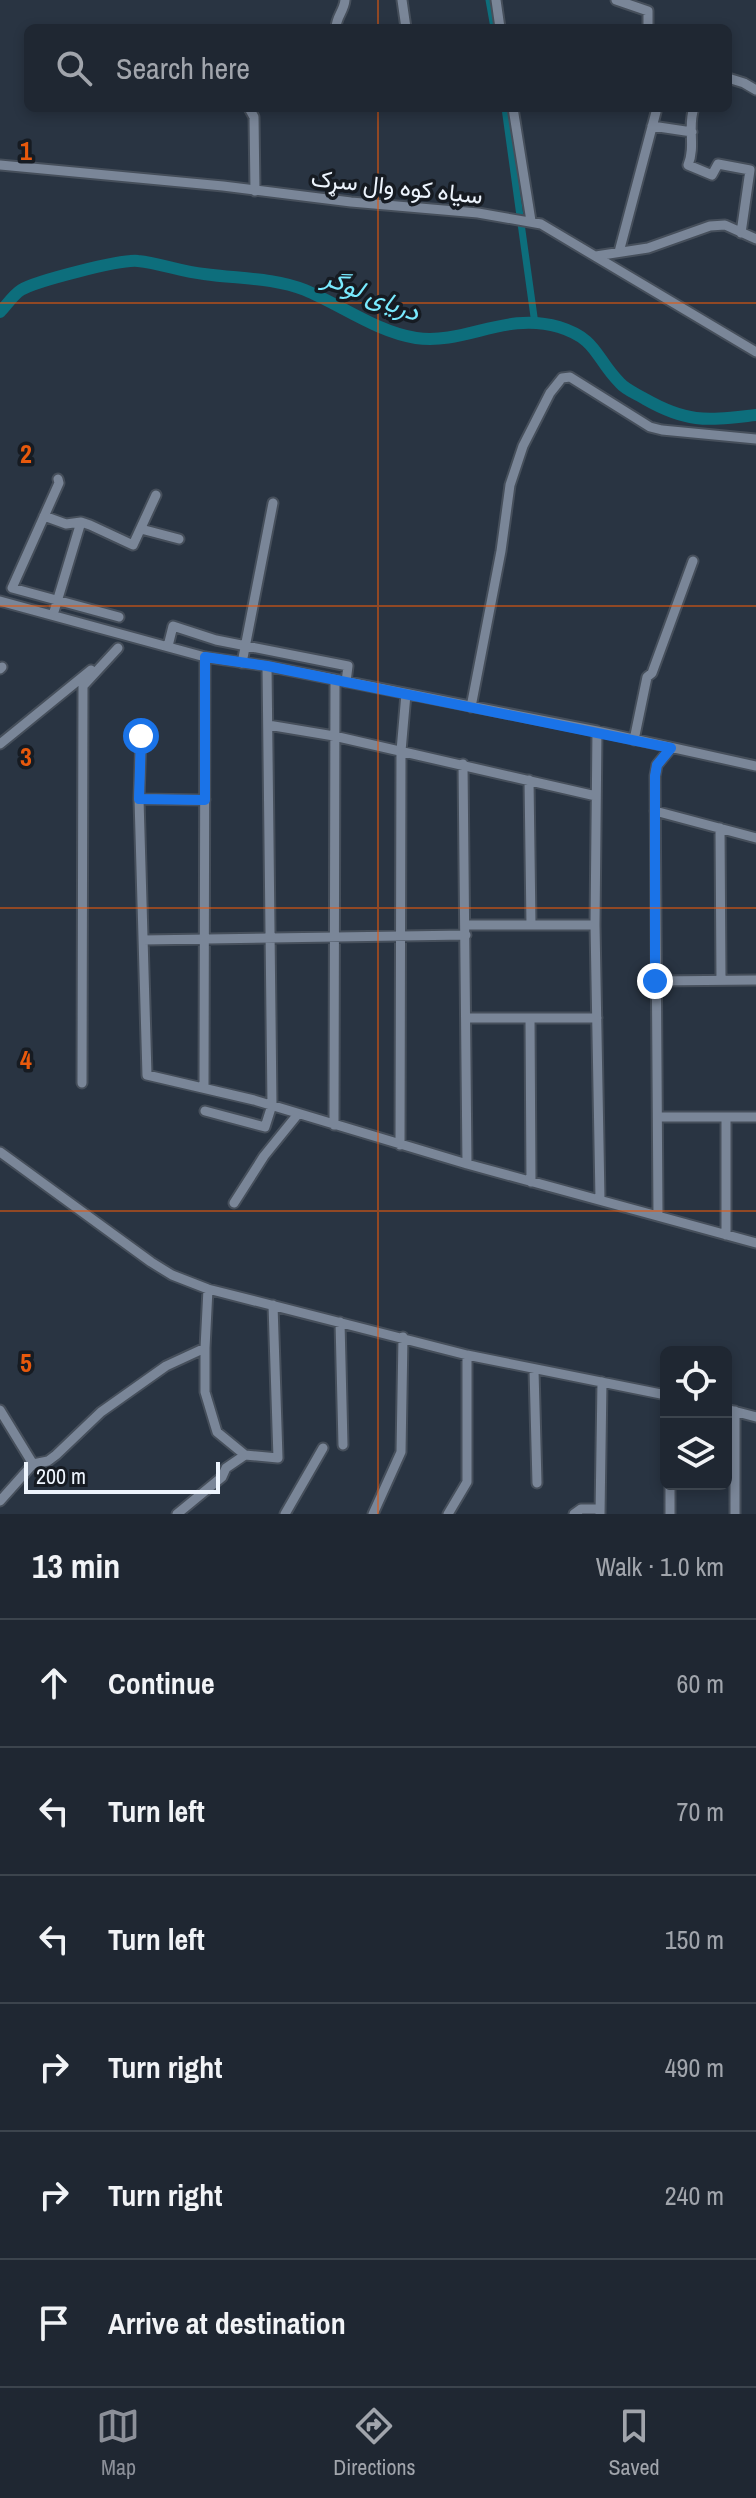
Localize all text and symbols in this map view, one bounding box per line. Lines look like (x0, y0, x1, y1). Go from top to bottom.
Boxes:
search box (24, 24, 732, 112)
icon: search (52, 46, 96, 90)
text: Search here (116, 48, 250, 88)
text: 1 (20, 133, 32, 168)
street label: سیاه کوه وال سړک (309, 161, 484, 213)
water label: دریای لوگر (317, 258, 426, 329)
text: 2 (20, 436, 32, 471)
route start (123, 718, 159, 754)
text: 3 (20, 739, 32, 774)
route end (637, 963, 673, 999)
text: 4 (20, 1042, 32, 1077)
text: 5 (20, 1345, 32, 1380)
map controls (660, 1346, 732, 1490)
button: locate (660, 1346, 732, 1418)
button: layers (660, 1418, 732, 1490)
scale bar (24, 1458, 220, 1494)
text: 200 m (36, 1461, 86, 1491)
text: 13 min (32, 1543, 120, 1589)
text: Walk · 1.0 km (596, 1549, 724, 1584)
icon: ahead (32, 1661, 76, 1705)
text: Continue (108, 1663, 215, 1703)
text: 60 m (677, 1666, 724, 1701)
icon: left (32, 1789, 76, 1833)
text: Turn left (108, 1791, 205, 1831)
text: 70 m (677, 1794, 724, 1829)
icon: left (32, 1917, 76, 1961)
text: Turn left (108, 1919, 205, 1959)
text: 150 m (665, 1922, 724, 1957)
icon: right (32, 2045, 76, 2089)
text: Turn right (108, 2047, 222, 2087)
text: 490 m (665, 2050, 724, 2085)
icon: right (32, 2173, 76, 2217)
text: Turn right (108, 2175, 222, 2215)
text: 240 m (665, 2178, 724, 2213)
icon: arrive (32, 2301, 76, 2345)
text: Arrive at destination (108, 2303, 346, 2343)
tab: Map (96, 2404, 140, 2482)
tab: Directions (333, 2404, 416, 2482)
tab: Saved (608, 2404, 660, 2482)

